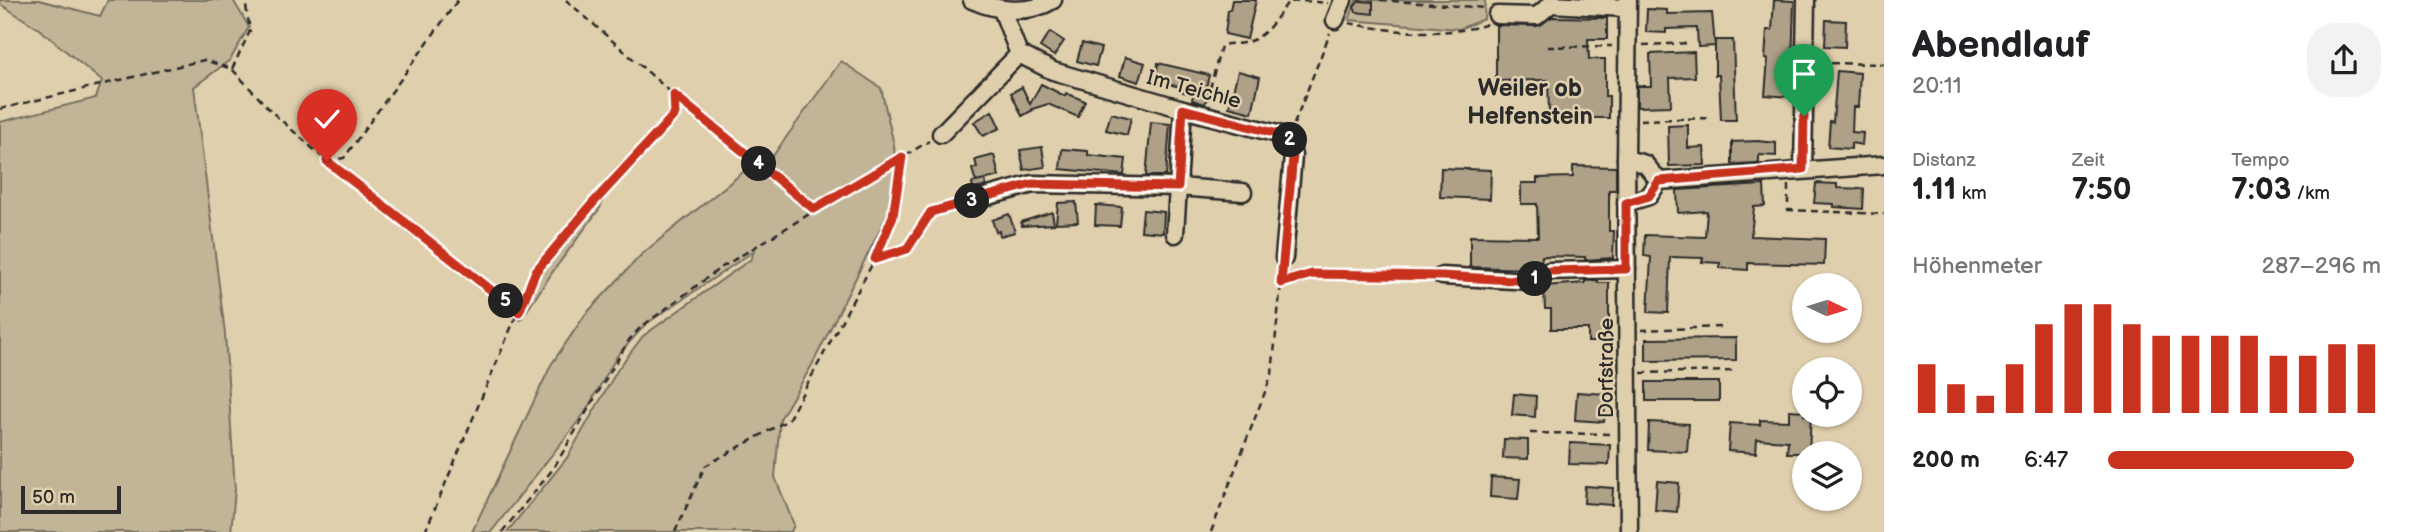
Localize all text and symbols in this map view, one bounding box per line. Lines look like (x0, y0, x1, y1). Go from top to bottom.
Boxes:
text: Abendlauf (1912, 23, 2090, 68)
button: share (2307, 23, 2381, 97)
pin (1774, 44, 1834, 116)
icon: arrive (1785, 55, 1823, 93)
street label: Im Teichle (1144, 65, 1244, 114)
text: 20:11 (1912, 72, 1962, 100)
district label: Weiler ob Helfenstein (1467, 74, 1593, 131)
pin (297, 89, 357, 161)
icon: check (308, 100, 346, 138)
pin: 2 (1272, 122, 1308, 158)
text: 2 (1284, 128, 1295, 151)
pin: 4 (742, 146, 776, 182)
text: Distanz (1912, 149, 1976, 172)
text: Zeit (2072, 149, 2105, 172)
text: Tempo (2231, 149, 2290, 172)
text: 4 (753, 152, 764, 175)
text: 1.11 (1912, 172, 1957, 208)
text: 7:50 (2072, 172, 2131, 208)
text: 7:03 (2231, 172, 2291, 208)
text: km (1957, 182, 1987, 205)
text: /km (2291, 182, 2330, 205)
pin: 3 (954, 184, 990, 218)
text: 3 (966, 189, 977, 212)
text: Höhenmeter (1912, 252, 2042, 280)
text: 287–296 m (2261, 252, 2381, 280)
pin: 1 (1518, 262, 1552, 296)
text: 1 (1531, 267, 1539, 290)
north arrow (1792, 273, 1862, 343)
map controls (1792, 273, 1862, 511)
pin: 5 (489, 284, 524, 318)
text: 5 (500, 289, 511, 312)
street label: Dorfstraße (1594, 318, 1619, 418)
button: locate (1792, 357, 1862, 427)
button: layers (1792, 441, 1862, 511)
text: 200 m (1912, 446, 1980, 474)
text: 6:47 (2024, 446, 2068, 474)
scale bar (21, 483, 121, 515)
text: 50 m (32, 486, 75, 509)

